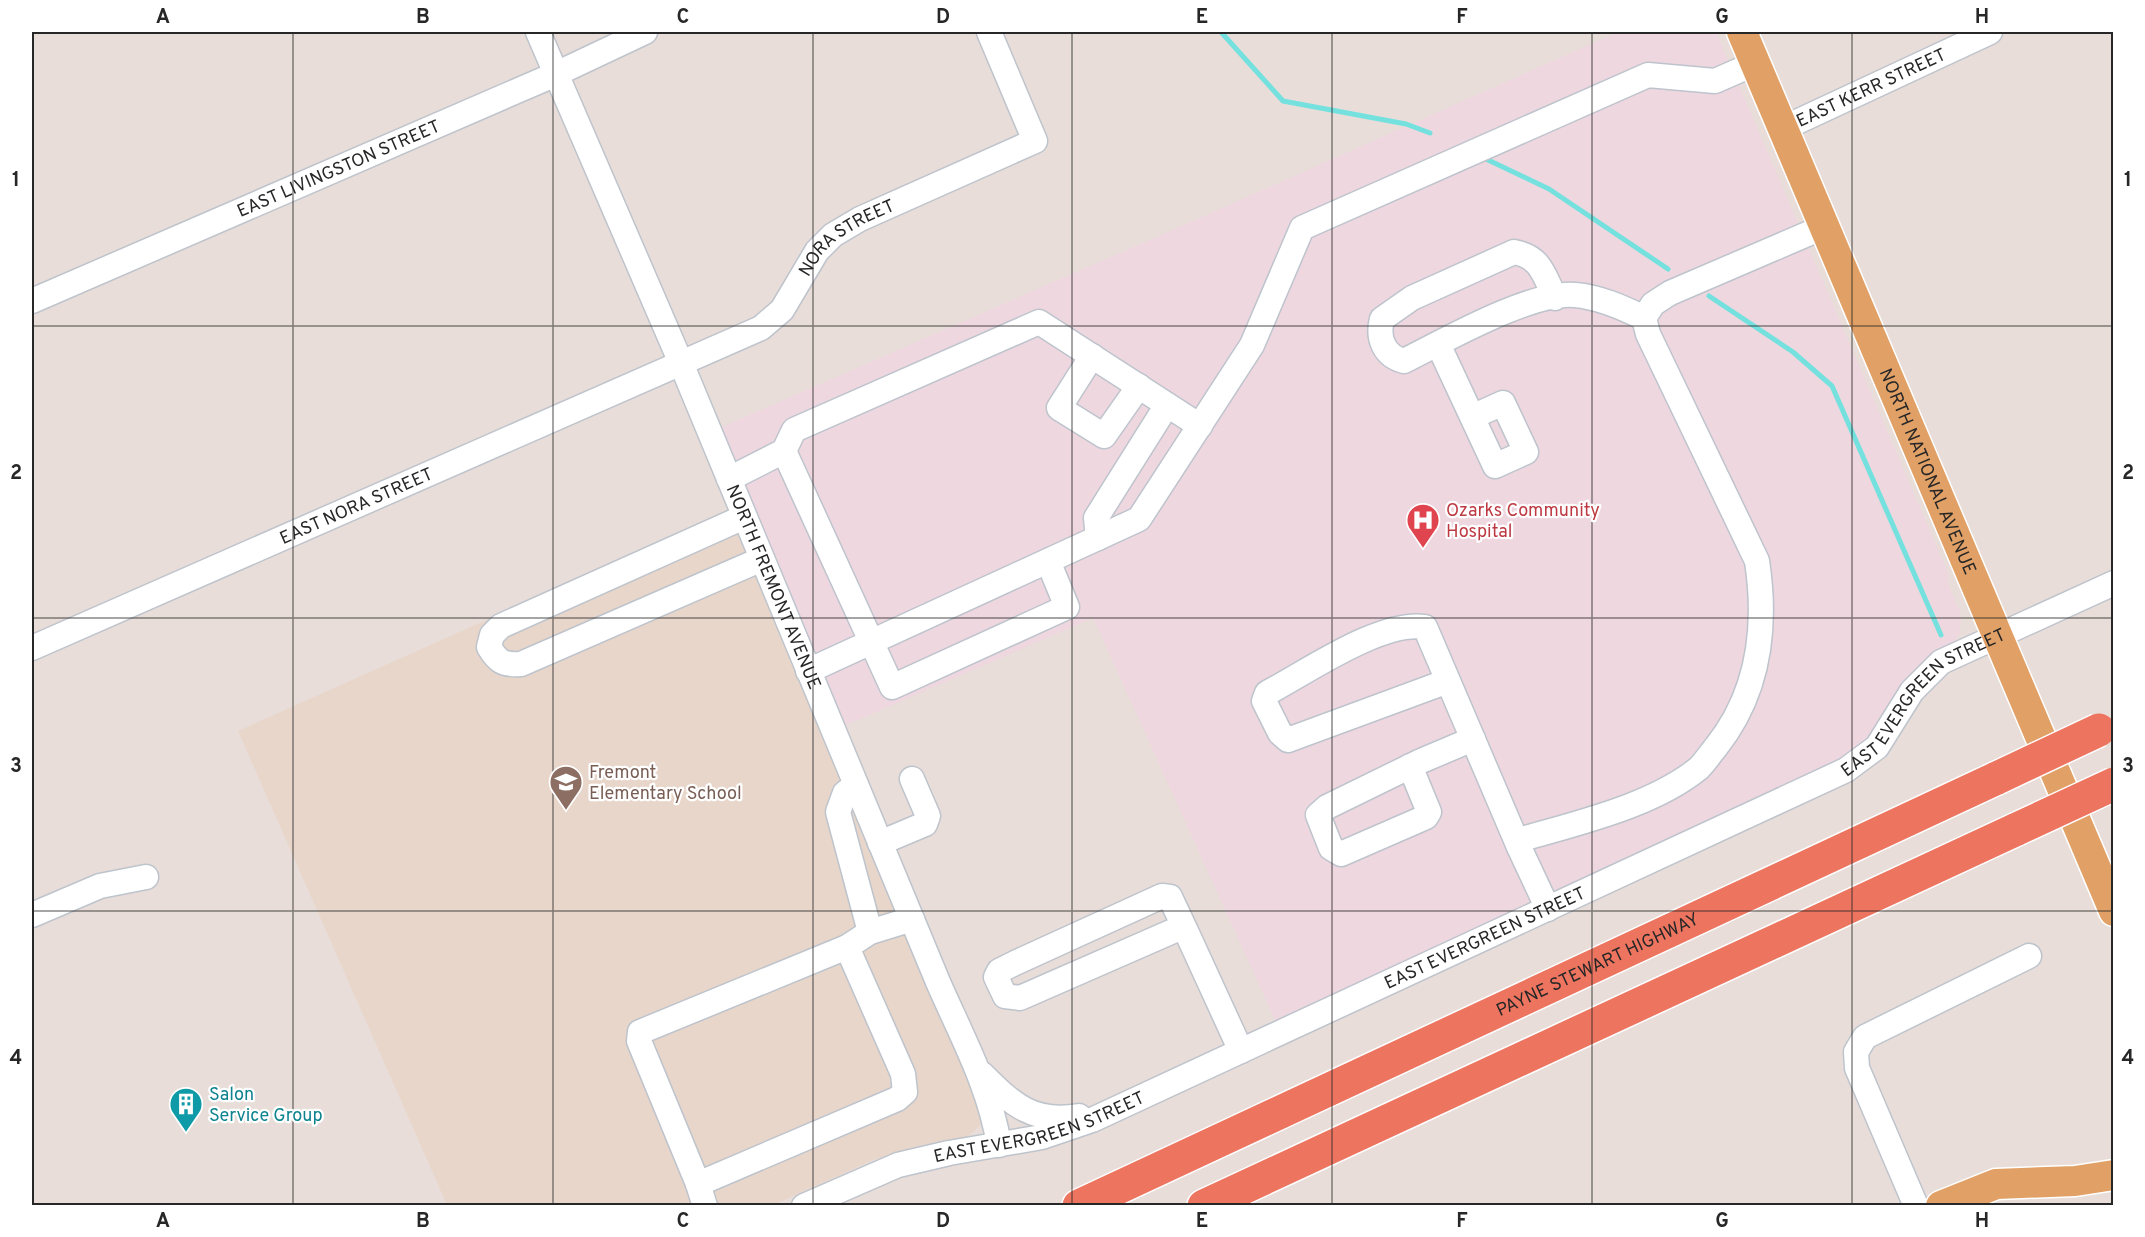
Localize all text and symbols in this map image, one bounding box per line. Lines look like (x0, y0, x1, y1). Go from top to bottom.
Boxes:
text: A (156, 5, 170, 31)
text: B (416, 5, 430, 31)
text: C (677, 5, 689, 31)
text: D (936, 5, 950, 31)
text: E (1196, 5, 1208, 31)
text: F (1456, 5, 1468, 31)
text: G (1715, 5, 1729, 31)
text: H (1975, 5, 1989, 31)
street label: EAST KERR STREET (1793, 44, 1950, 134)
street label: EAST LIVINGSTON STREET (234, 116, 444, 224)
text: 1 (12, 168, 20, 194)
text: 1 (2124, 168, 2132, 194)
street label: NORA STREET (794, 195, 899, 281)
street label: NORTH NATIONAL AVENUE (1873, 365, 1980, 578)
text: 2 (10, 461, 22, 487)
text: 2 (2122, 461, 2134, 487)
street label: EAST NORA STREET (277, 463, 437, 551)
street label: NORTH FREMONT AVENUE (720, 482, 825, 693)
place label: Ozarks Community Hospital (1446, 500, 1600, 544)
hospital icon: Ozarks Community Hospital (1405, 502, 1441, 549)
street label: EAST EVERGREEN STREET (1837, 624, 2010, 783)
text: 3 (10, 754, 22, 780)
text: 3 (2122, 754, 2134, 780)
place label: Fremont Elementary School (589, 762, 742, 806)
school or university icon: Fremont Elementary School (548, 764, 584, 811)
street label: EAST EVERGREEN STREET (1381, 883, 1589, 996)
street label: PAYNE STEWART HIGHWAY (1493, 908, 1703, 1023)
text: 4 (10, 1046, 22, 1072)
text: 4 (2122, 1046, 2134, 1072)
place label: Salon Service Group (209, 1084, 323, 1128)
building icon: Salon Service Group (168, 1086, 204, 1133)
street label: EAST EVERGREEN STREET (932, 1087, 1149, 1169)
text: A (156, 1209, 170, 1235)
text: B (416, 1209, 430, 1235)
text: C (677, 1209, 689, 1235)
text: D (936, 1209, 950, 1235)
text: E (1196, 1209, 1208, 1235)
text: F (1456, 1209, 1468, 1235)
text: G (1715, 1209, 1729, 1235)
text: H (1975, 1209, 1989, 1235)

